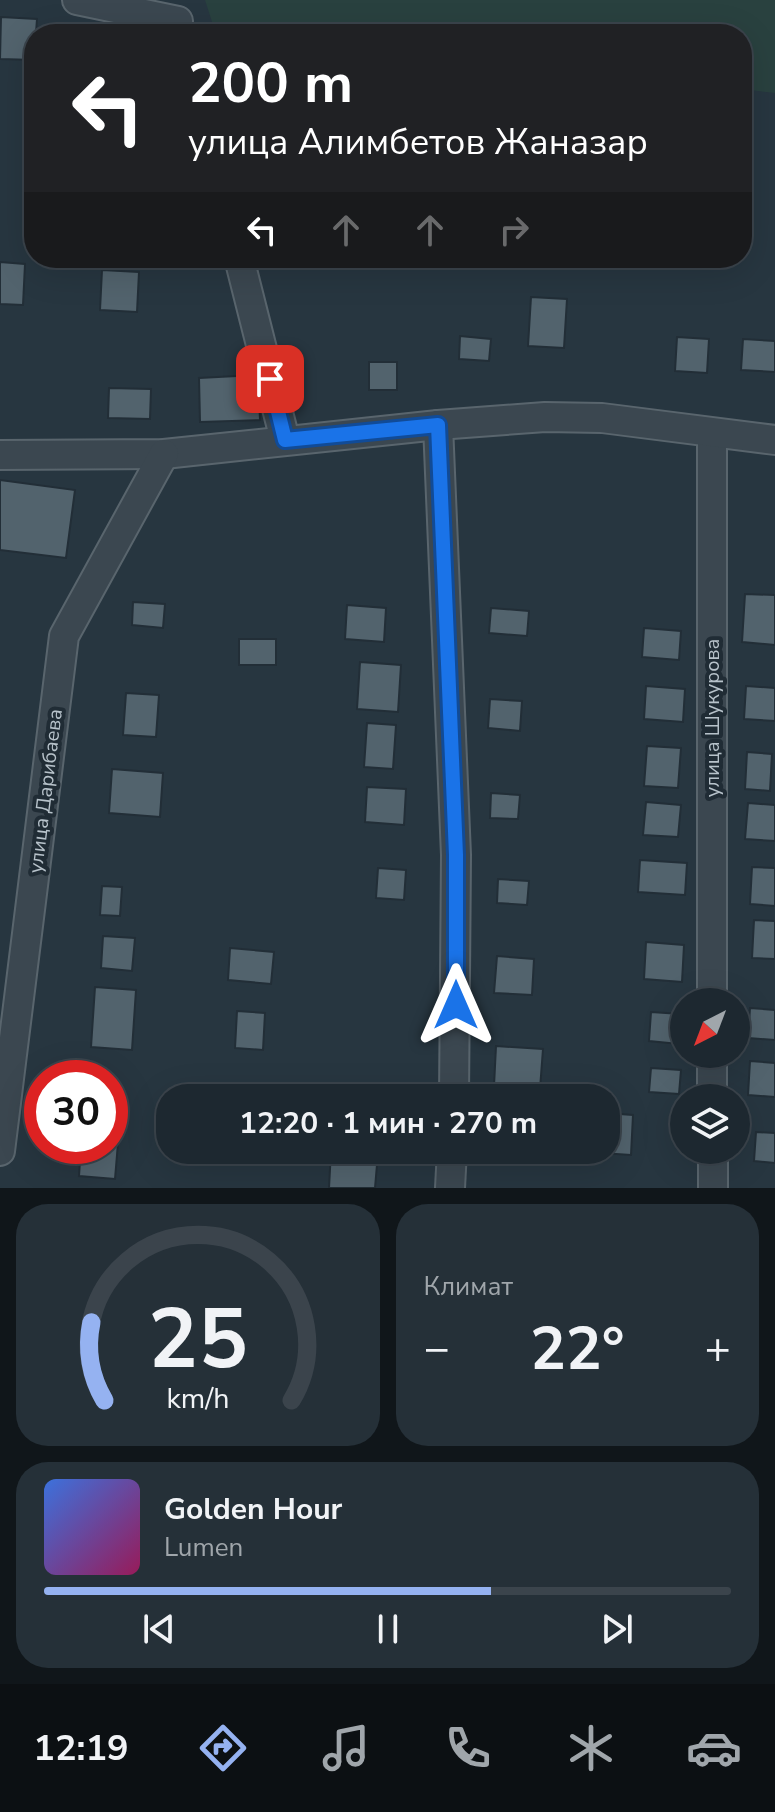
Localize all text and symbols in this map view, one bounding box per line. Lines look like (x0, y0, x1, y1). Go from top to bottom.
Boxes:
text: 200 m (188, 45, 353, 122)
icon: left (56, 56, 160, 160)
text: улица Алимбетов Жаназар (188, 118, 648, 167)
icon: left (240, 208, 284, 252)
icon: ahead (324, 208, 368, 252)
icon: ahead (408, 208, 452, 252)
icon: right (492, 208, 536, 252)
pin (236, 345, 304, 413)
icon: arrive (248, 357, 292, 401)
street label: улица Шукурова (699, 639, 726, 797)
street label: улица Дарибаева (22, 707, 69, 875)
position arrow (414, 963, 498, 1047)
north arrow (670, 988, 750, 1068)
map controls (670, 988, 750, 1164)
speed limit sign: 30 (24, 1060, 128, 1164)
button: layers (670, 1084, 750, 1164)
text: 12:20 · 1 мин · 270 m (239, 1103, 537, 1144)
text: Климат (424, 1269, 513, 1304)
text: 25 (148, 1283, 248, 1396)
text: 22° (530, 1308, 625, 1390)
text: − (424, 1319, 450, 1379)
text: + (705, 1319, 731, 1379)
text: km/h (166, 1379, 229, 1418)
text: Golden Hour (164, 1489, 342, 1530)
text: Lumen (164, 1530, 243, 1565)
icon: previous (137, 1607, 181, 1651)
icon: pause (366, 1607, 410, 1651)
icon: next (595, 1607, 639, 1651)
icon: directions (195, 1720, 251, 1776)
icon: music (318, 1720, 374, 1776)
icon: phone (440, 1720, 496, 1776)
icon: climate (563, 1720, 619, 1776)
icon: car (686, 1720, 742, 1776)
text: 12:19 (33, 1724, 129, 1773)

